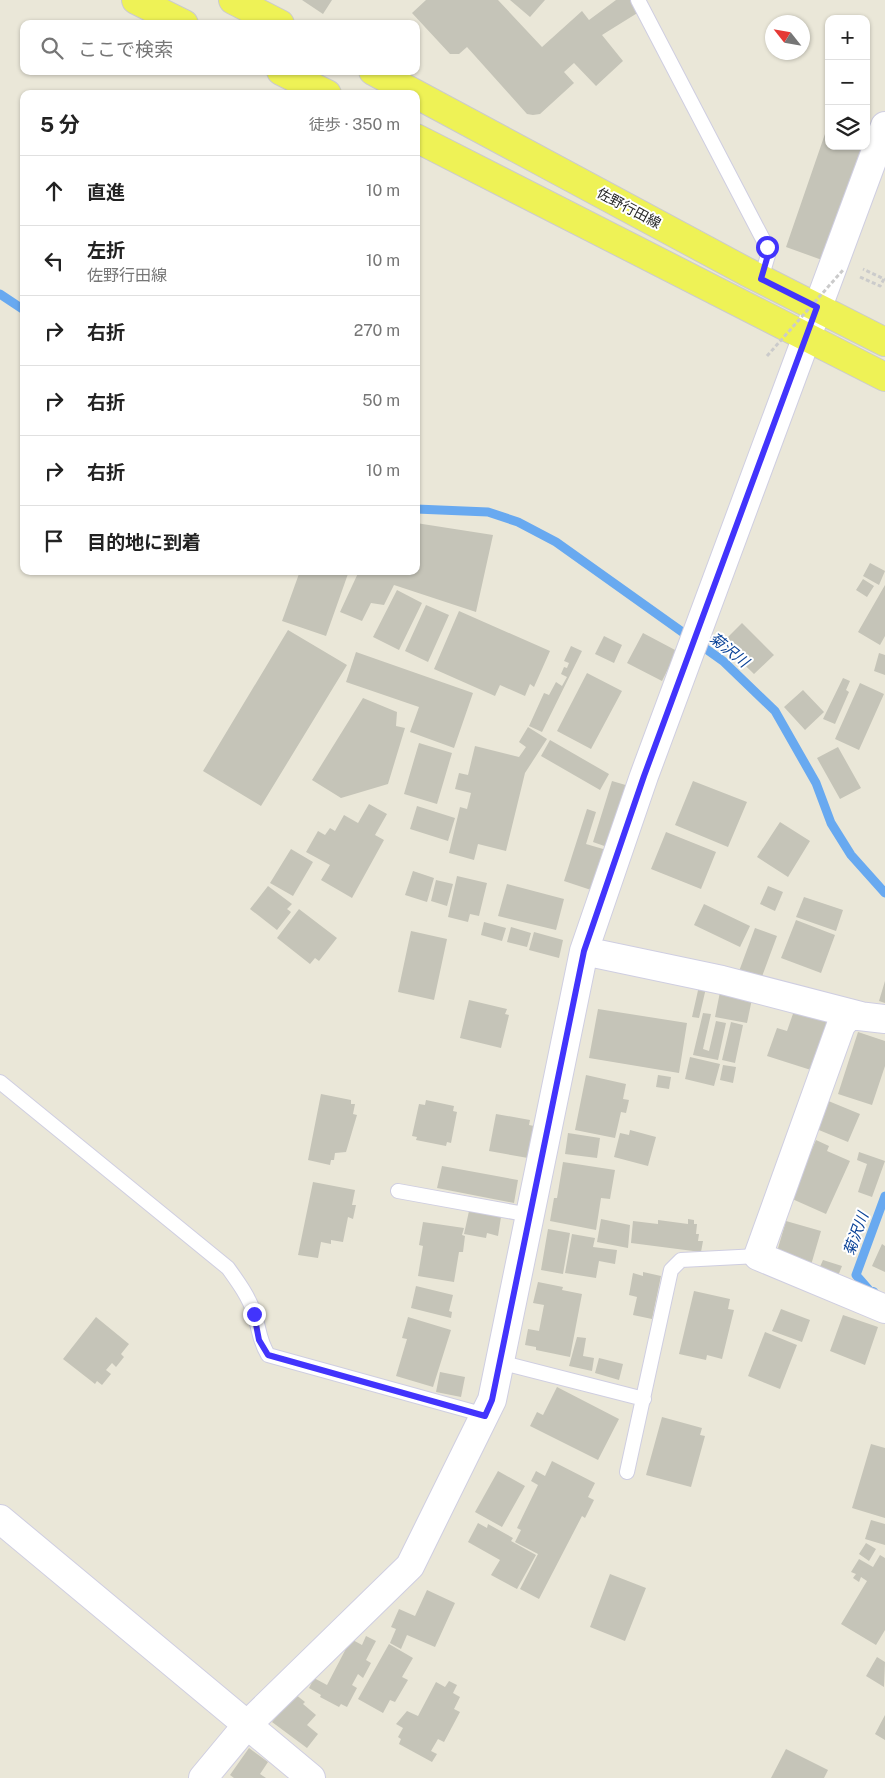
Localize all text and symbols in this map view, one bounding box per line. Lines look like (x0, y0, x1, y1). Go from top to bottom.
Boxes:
north arrow (765, 15, 810, 60)
map controls (825, 15, 870, 150)
button: + (825, 15, 870, 60)
search box (20, 20, 420, 75)
icon: search (38, 34, 66, 62)
text: ここで検索 (78, 38, 173, 60)
button: − (825, 60, 870, 105)
button: layers (825, 105, 870, 150)
text: 5 分 (40, 112, 80, 137)
text: 徒歩 · 350 m (309, 115, 400, 134)
icon: ahead (40, 177, 68, 205)
text: 直進 (87, 181, 125, 203)
text: 10 m (366, 181, 400, 200)
street label: 佐野行田線 (594, 185, 664, 231)
route start (756, 236, 779, 259)
text: 左折 (87, 239, 125, 261)
icon: left (40, 247, 68, 275)
text: 10 m (366, 251, 400, 270)
text: 佐野行田線 (87, 266, 167, 285)
icon: right (40, 317, 68, 345)
text: 右折 (87, 321, 125, 343)
text: 270 m (354, 321, 400, 340)
icon: right (40, 387, 68, 415)
text: 右折 (87, 391, 125, 413)
text: 50 m (362, 391, 400, 410)
icon: right (40, 457, 68, 485)
text: 右折 (87, 461, 125, 483)
text: 10 m (366, 461, 400, 480)
icon: arrive (40, 527, 68, 555)
text: 目的地に到着 (87, 531, 201, 553)
water label: 菊沢川 (706, 629, 754, 672)
water label: 菊沢川 (840, 1208, 872, 1258)
route end (243, 1303, 266, 1326)

